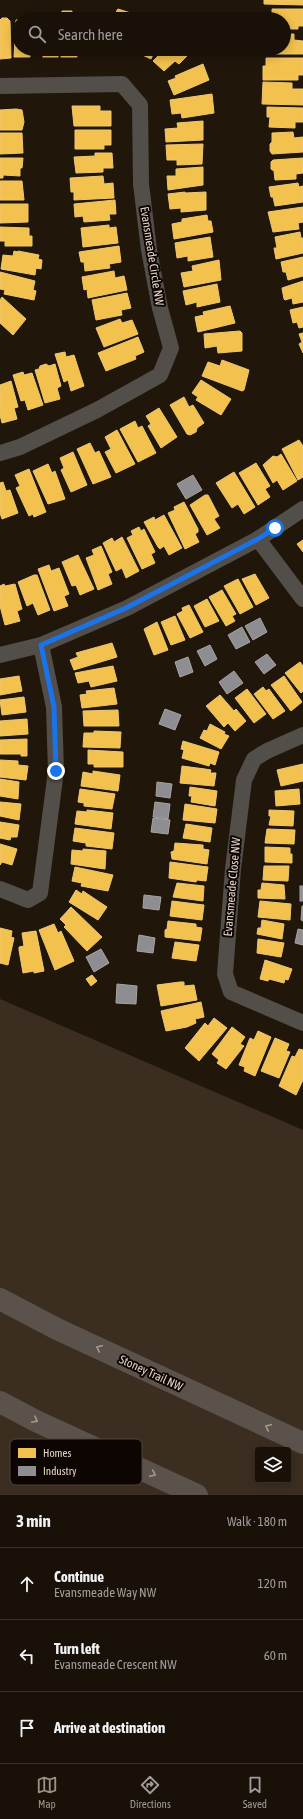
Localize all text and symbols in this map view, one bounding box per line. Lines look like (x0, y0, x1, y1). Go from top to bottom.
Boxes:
search box (12, 12, 291, 56)
icon: search (26, 23, 48, 45)
text: Search here (58, 26, 123, 43)
street label: Evansmeade Circle NW (137, 205, 167, 307)
route start (266, 519, 284, 537)
route end (47, 762, 65, 780)
street label: Evansmeade Close NW (221, 837, 243, 937)
one-way arrow (96, 1345, 103, 1353)
street label: Stoney Trail NW (117, 1352, 185, 1394)
one-way arrow (30, 1415, 38, 1423)
one-way arrow (264, 1424, 272, 1432)
legend (10, 1439, 142, 1485)
text: Homes (43, 1447, 71, 1459)
map controls (255, 1447, 291, 1483)
button: layers (255, 1447, 291, 1483)
text: Industry (43, 1465, 77, 1477)
one-way arrow (149, 1470, 156, 1478)
text: 3 min (16, 1511, 51, 1531)
text: Walk · 180 m (227, 1514, 287, 1529)
text: Continue (54, 1568, 104, 1585)
icon: ahead (16, 1573, 38, 1595)
text: 120 m (258, 1576, 287, 1591)
text: Evansmeade Way NW (54, 1585, 156, 1600)
text: Turn left (54, 1640, 100, 1657)
icon: left (16, 1645, 38, 1667)
text: 60 m (264, 1648, 287, 1663)
text: Evansmeade Crescent NW (54, 1657, 177, 1672)
icon: arrive (16, 1717, 38, 1739)
text: Arrive at destination (54, 1719, 165, 1736)
tab: Map (36, 1774, 58, 1810)
tab: Directions (130, 1774, 171, 1810)
tab: Saved (243, 1774, 267, 1810)

